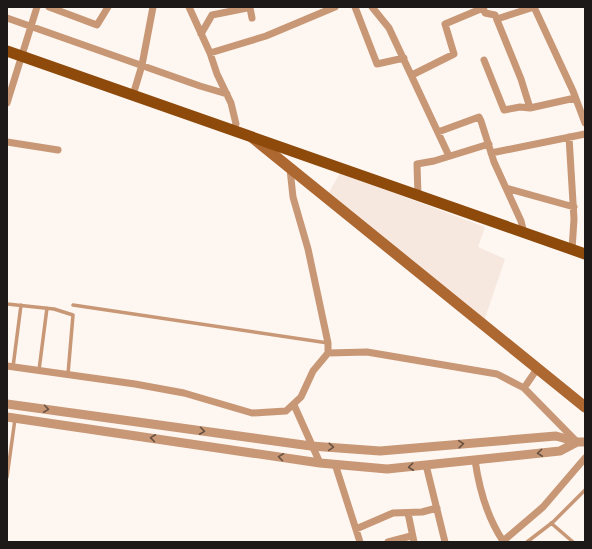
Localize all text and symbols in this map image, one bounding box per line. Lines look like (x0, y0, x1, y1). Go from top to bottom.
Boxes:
one-way arrow (43, 404, 49, 413)
one-way arrow (199, 426, 205, 435)
one-way arrow (150, 434, 156, 443)
one-way arrow (458, 440, 464, 449)
one-way arrow (328, 443, 334, 452)
one-way arrow (537, 448, 543, 457)
one-way arrow (278, 453, 285, 462)
one-way arrow (408, 462, 414, 471)

